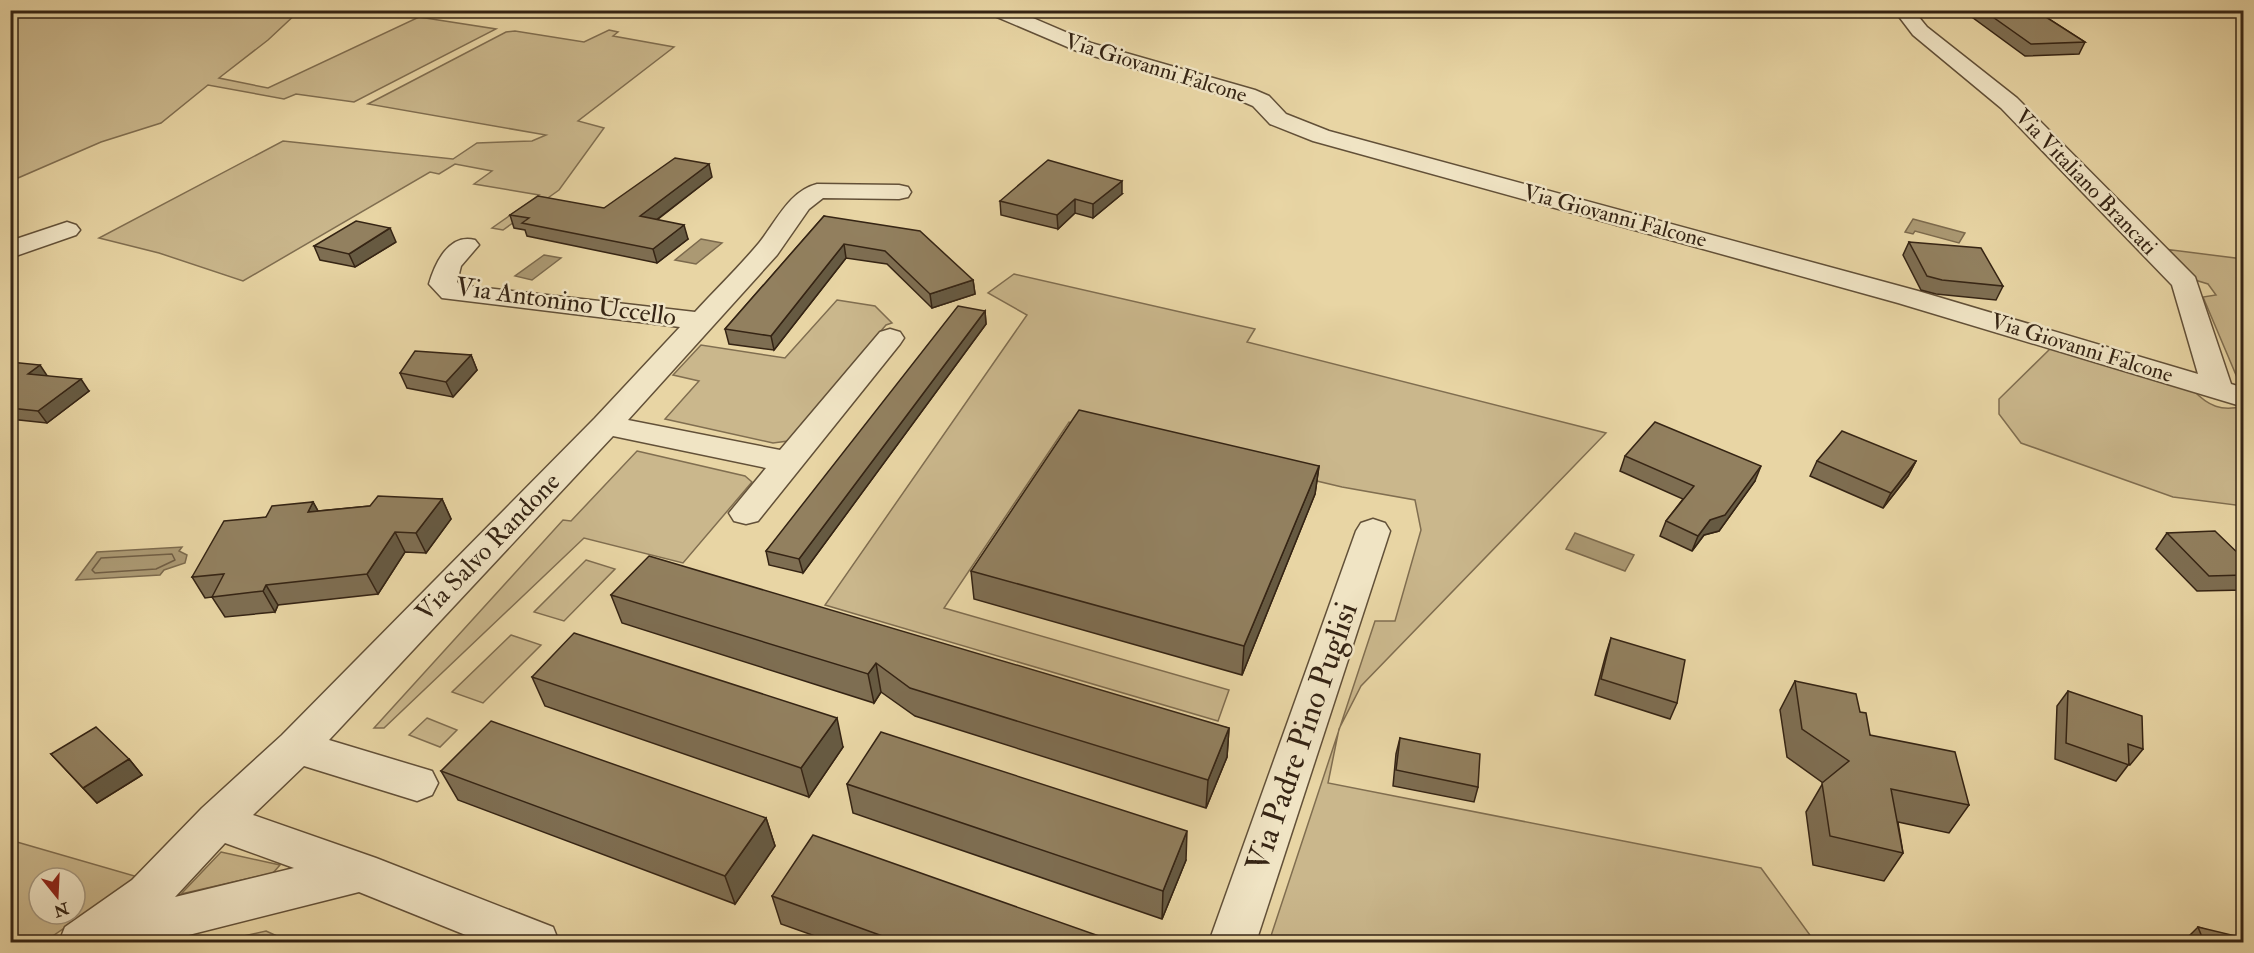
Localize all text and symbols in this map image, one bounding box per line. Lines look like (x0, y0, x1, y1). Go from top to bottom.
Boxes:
street label: Via Giovanni Falcone (1062, 27, 1250, 109)
street label: Via Vitaliano Brancati (2009, 103, 2163, 261)
street label: Via Giovanni Falcone (1520, 178, 1710, 254)
street label: Via Antonino Uccello (454, 271, 678, 333)
street label: Via Giovanni Falcone (1988, 307, 2176, 389)
street label: Via Salvo Randone (409, 466, 567, 628)
street label: Via Padre Pino Puglisi (1237, 597, 1367, 877)
north arrow (27, 866, 87, 926)
text: N (51, 897, 72, 921)

